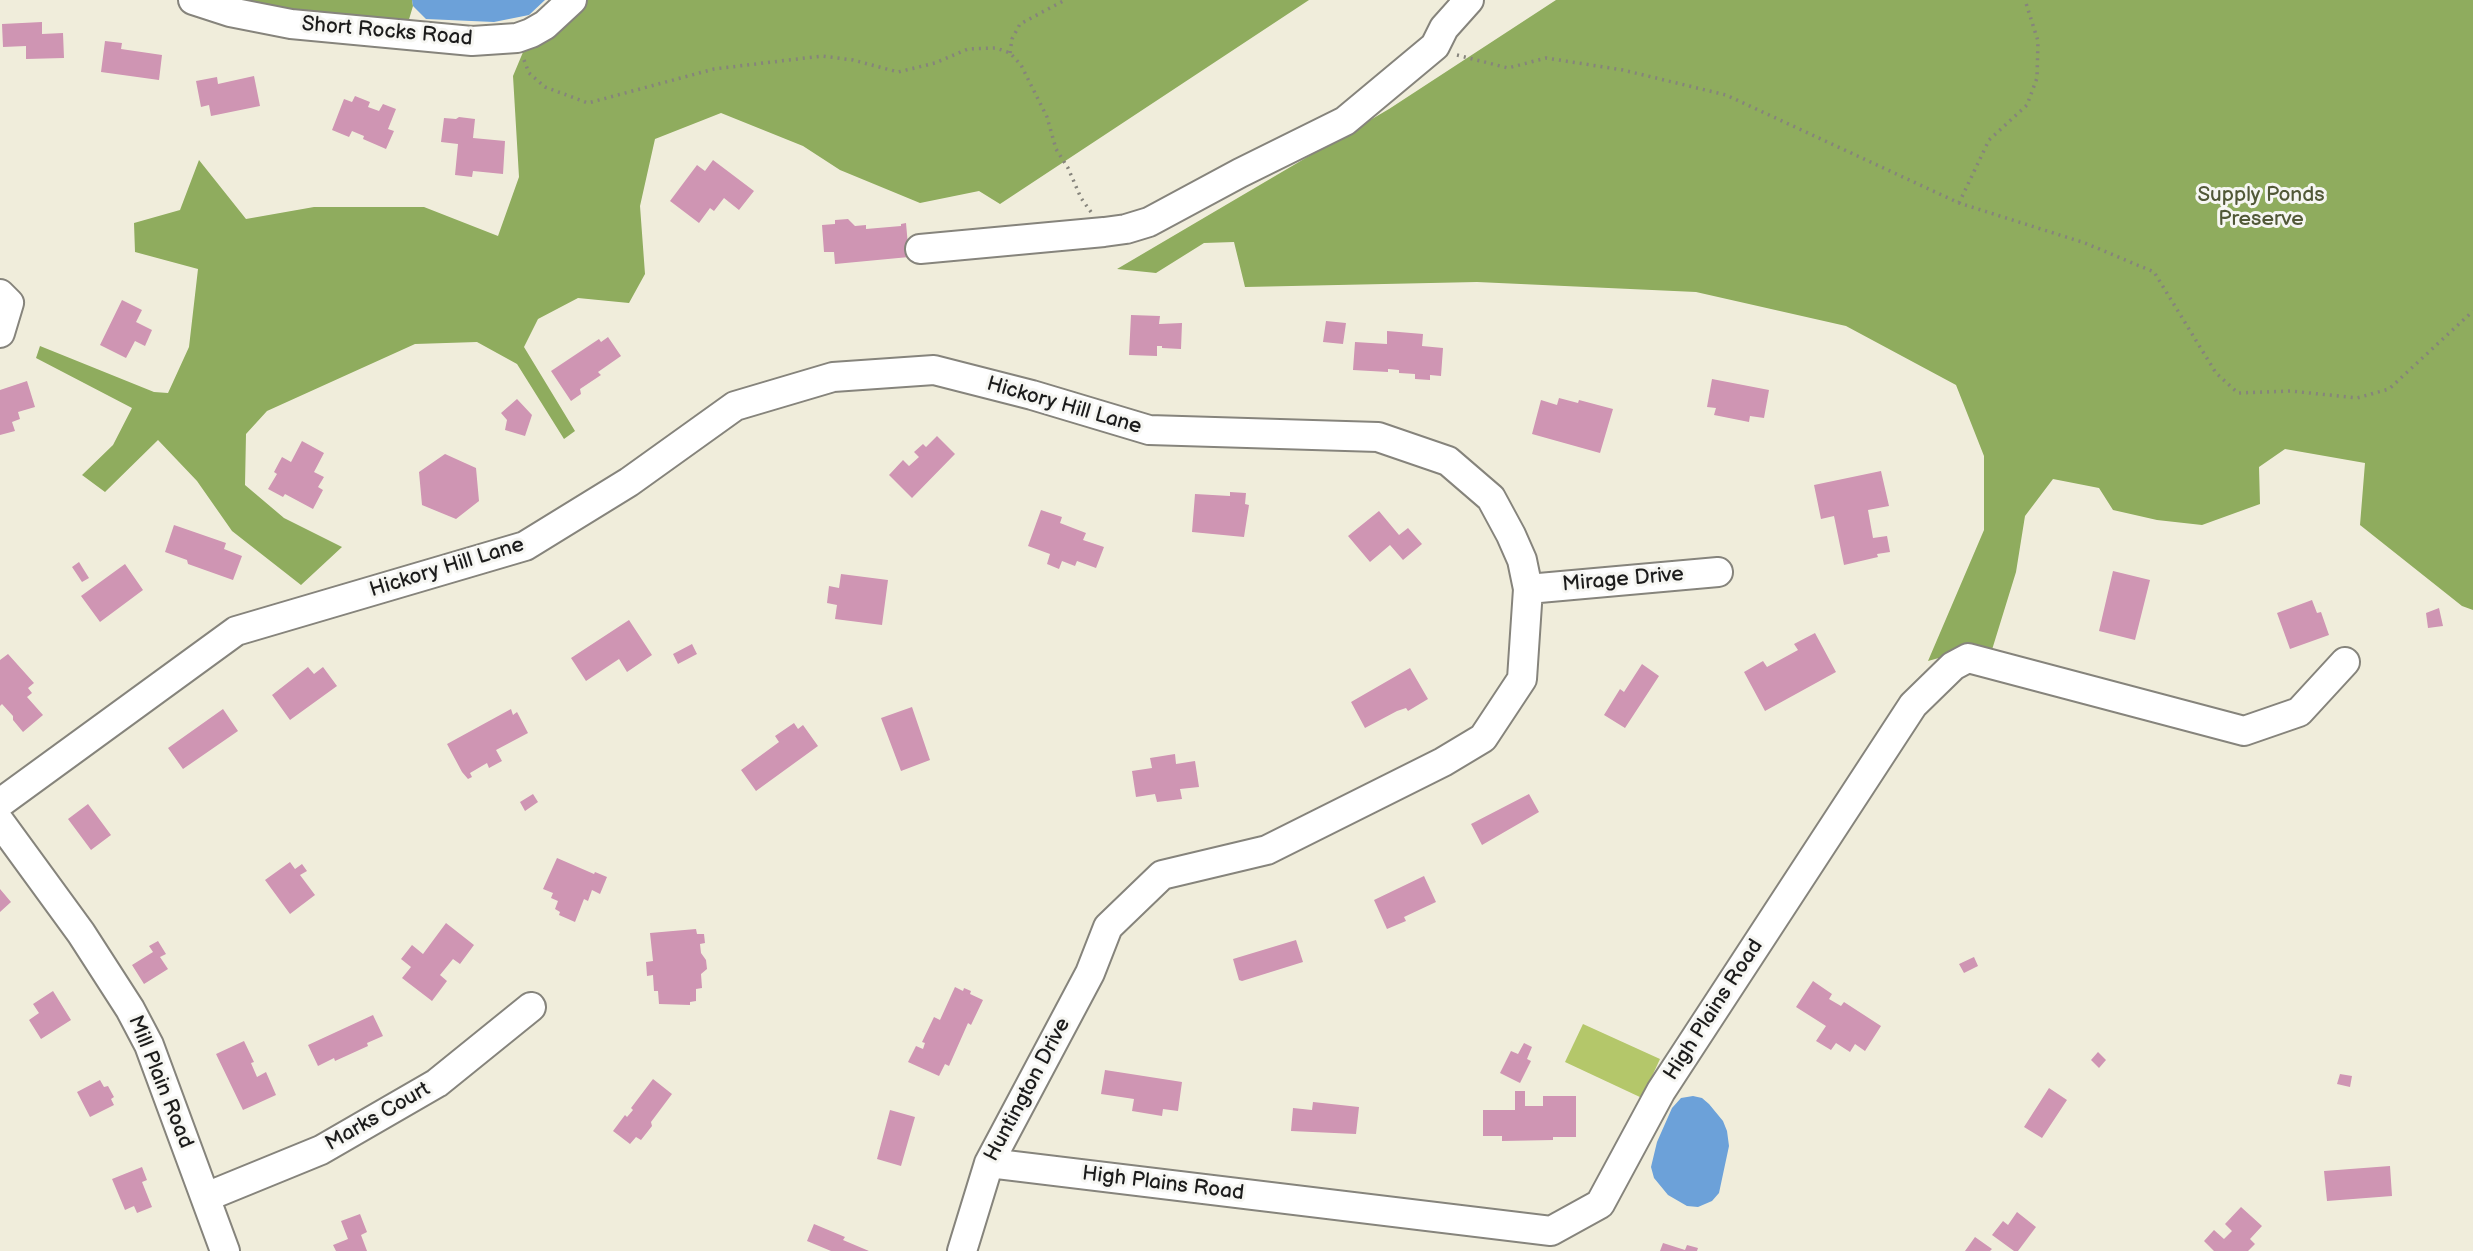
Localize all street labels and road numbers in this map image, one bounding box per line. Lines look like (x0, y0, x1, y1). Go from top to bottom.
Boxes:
street label: Short Rocks Road (301, 12, 473, 52)
street label: Hickory Hill Lane (984, 372, 1144, 440)
street label: Hickory Hill Lane (367, 533, 527, 603)
street label: Mirage Drive (1561, 562, 1685, 598)
street label: High Plains Road (1659, 935, 1769, 1085)
street label: Mill Plain Road (122, 1012, 198, 1152)
street label: Huntington Drive (980, 1014, 1076, 1166)
street label: Marks Court (321, 1077, 435, 1157)
street label: High Plains Road (1081, 1162, 1245, 1206)

